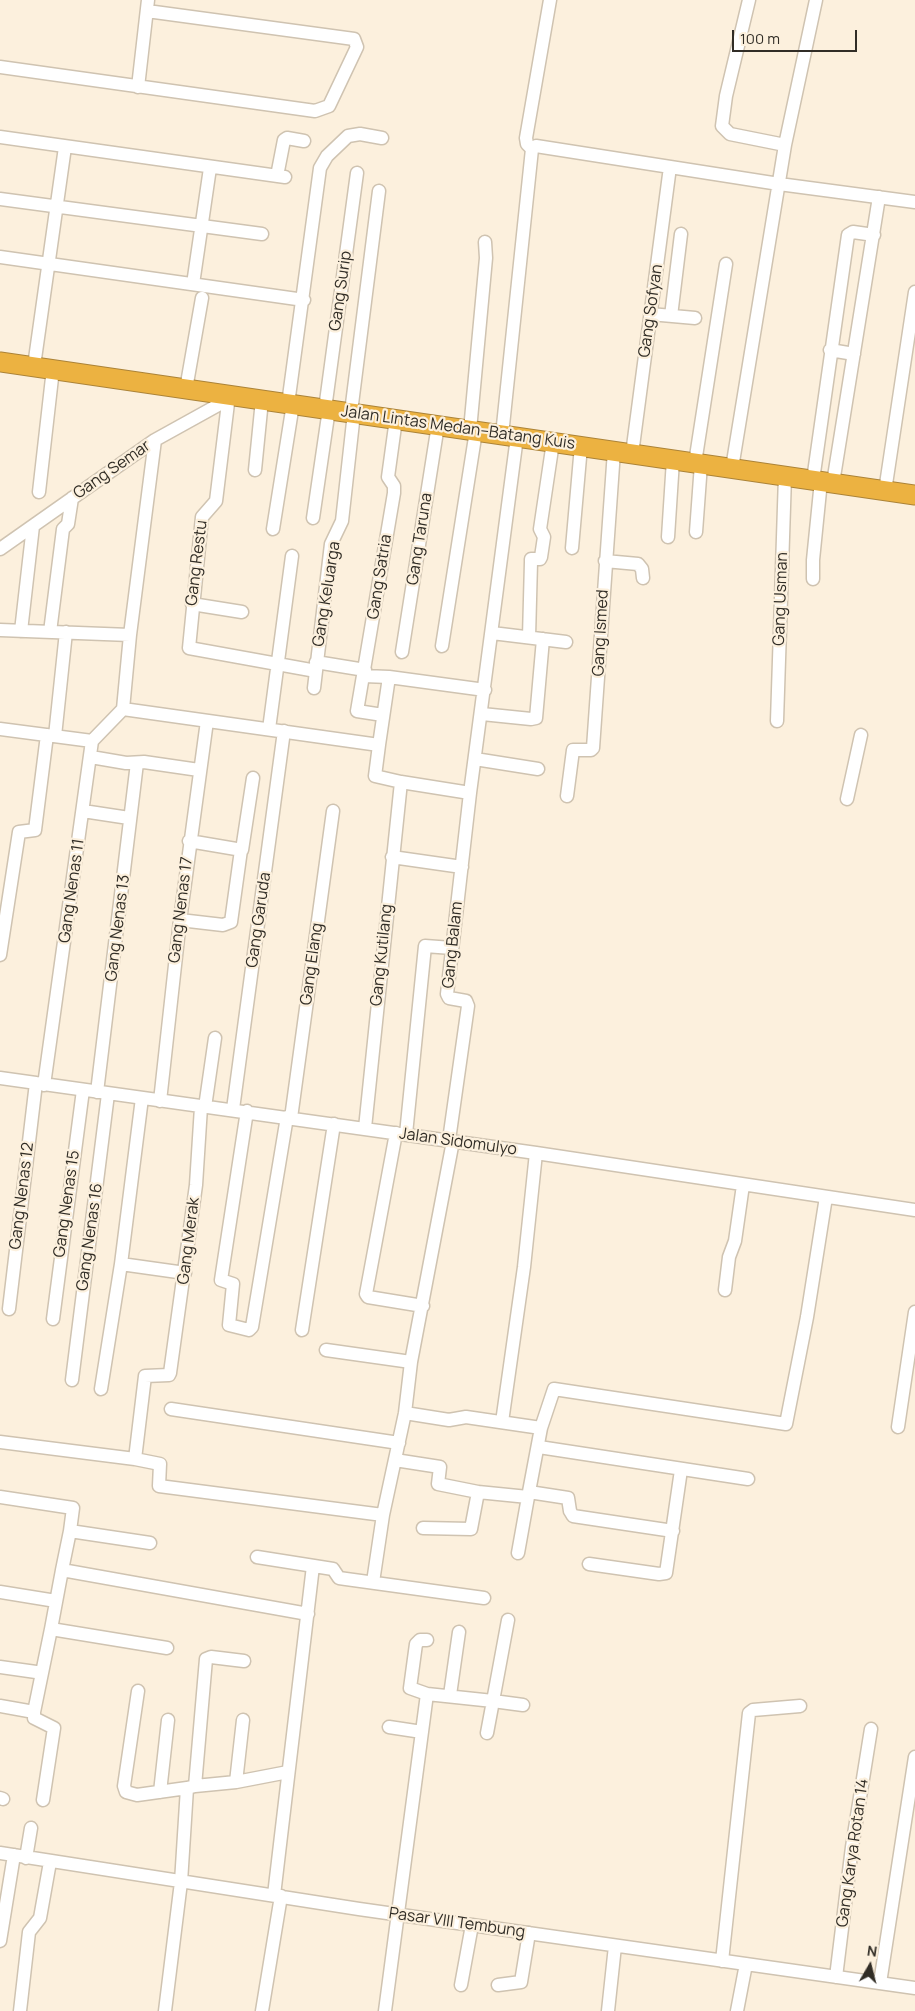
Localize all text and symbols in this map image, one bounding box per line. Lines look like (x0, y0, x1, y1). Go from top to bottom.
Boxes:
scale bar (735, 20, 860, 52)
text: 100 m (740, 28, 780, 49)
street label: Gang Surip (326, 250, 356, 332)
street label: Gang Sofyan (635, 263, 667, 359)
street label: Jalan Lintas Medan–Batang Kuis (340, 402, 576, 454)
street label: Gang Semar (70, 436, 154, 504)
street label: Gang Taruna (403, 491, 437, 587)
street label: Gang Restu (182, 519, 212, 607)
street label: Gang Satria (364, 533, 396, 621)
street label: Gang Keluarga (309, 540, 345, 648)
street label: Gang Usman (770, 552, 792, 646)
street label: Gang Ismed (589, 589, 613, 677)
street label: Gang Nenas 11 (55, 838, 89, 944)
street label: Gang Nenas 17 (165, 856, 197, 964)
street label: Gang Garuda (243, 871, 275, 969)
street label: Gang Nenas 13 (102, 873, 134, 983)
street label: Gang Balam (439, 901, 467, 989)
street label: Gang Kutilang (367, 903, 397, 1007)
street label: Gang Elang (297, 922, 327, 1006)
street label: Jalan Sidomulyo (398, 1124, 518, 1160)
street label: Gang Nenas 12 (6, 1141, 38, 1251)
street label: Gang Nenas 15 (50, 1149, 84, 1259)
street label: Gang Nenas 16 (73, 1182, 107, 1292)
street label: Gang Merak (174, 1196, 204, 1286)
street label: Gang Karya Rotan 14 (833, 1777, 873, 1929)
street label: Pasar VIII Tembung (388, 1904, 526, 1942)
north arrow (845, 1941, 895, 1991)
text: N (866, 1941, 878, 1961)

